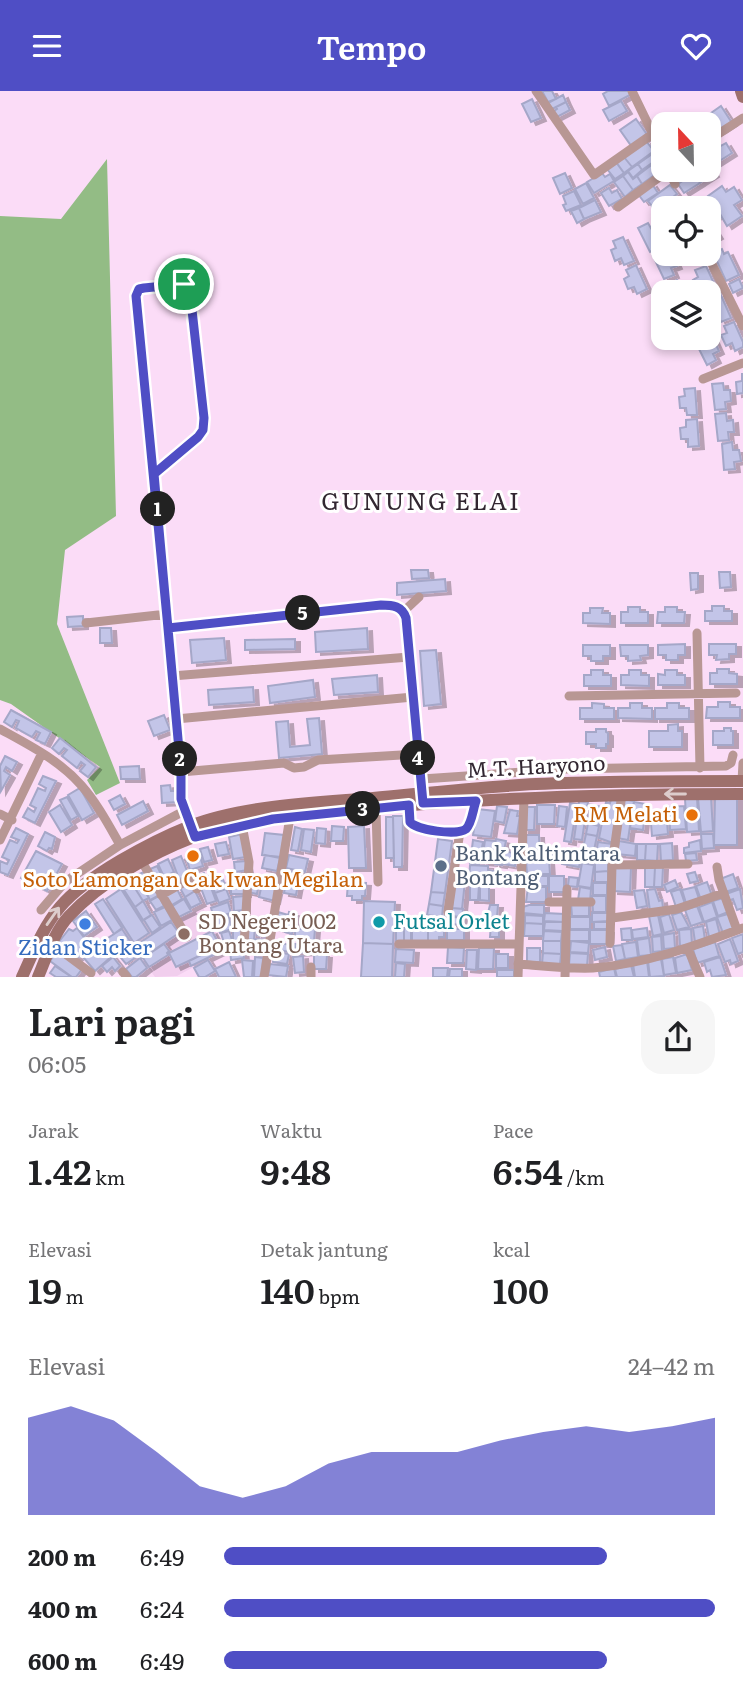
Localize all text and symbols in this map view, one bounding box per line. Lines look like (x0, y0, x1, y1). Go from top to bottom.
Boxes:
text: Tempo (316, 22, 427, 70)
icon: menu (28, 27, 66, 65)
icon: heart (677, 27, 715, 65)
north arrow (651, 112, 721, 182)
map controls (651, 112, 721, 350)
button: locate (651, 196, 721, 266)
pin (154, 254, 214, 314)
icon: arrive (165, 265, 203, 303)
button: layers (651, 280, 721, 350)
district label: GUNUNG ELAI (321, 482, 521, 517)
pin: 1 (140, 491, 176, 527)
text: 1 (154, 494, 161, 522)
pin: 5 (286, 595, 320, 631)
text: 5 (297, 598, 308, 626)
pin: 2 (162, 741, 198, 777)
pin: 4 (400, 741, 436, 775)
text: 4 (412, 743, 423, 771)
text: 2 (174, 744, 185, 772)
street label: M.T. Haryono (466, 745, 606, 784)
one-way arrow (664, 787, 687, 801)
pin: 3 (346, 791, 380, 827)
text: 3 (357, 794, 368, 822)
place label: RM Melati (573, 797, 678, 828)
marker: RM Melati (684, 807, 700, 823)
place label: Bank Kaltimtara Bontang (455, 836, 621, 891)
marker: Soto Lamongan Cak Iwan Megilan (185, 848, 201, 864)
marker: Bank Kaltimtara Bontang (433, 858, 449, 874)
place label: Soto Lamongan Cak Iwan Megilan (22, 862, 364, 893)
place label: SD Negeri 002 Bontang Utara (198, 904, 344, 959)
place label: Futsal Orlet (393, 904, 510, 935)
one-way arrow (46, 907, 60, 926)
marker: Futsal Orlet (371, 914, 387, 930)
marker: Zidan Sticker (77, 916, 93, 932)
marker: SD Negeri 002 Bontang Utara (176, 926, 192, 942)
place label: Zidan Sticker (18, 930, 152, 961)
text: Lari pagi (28, 991, 195, 1048)
button: share (641, 1000, 715, 1074)
text: 06:05 (28, 1046, 86, 1080)
text: Jarak (28, 1116, 79, 1144)
text: Waktu (260, 1116, 322, 1144)
text: Pace (493, 1116, 533, 1144)
text: 1.42 (28, 1144, 92, 1196)
text: 9:48 (260, 1144, 331, 1196)
text: 6:54 (493, 1144, 563, 1196)
text: km (92, 1163, 125, 1191)
text: /km (563, 1163, 605, 1191)
text: Elevasi (28, 1235, 92, 1263)
text: Detak jantung (260, 1235, 388, 1263)
text: kcal (493, 1235, 530, 1263)
text: 19 (28, 1263, 62, 1315)
text: 140 (260, 1263, 315, 1315)
text: 100 (493, 1263, 549, 1315)
text: m (62, 1282, 84, 1310)
text: bpm (315, 1282, 360, 1310)
text: Elevasi (28, 1348, 105, 1382)
text: 24–42 m (628, 1348, 715, 1382)
text: 200 m (28, 1539, 96, 1573)
text: 6:49 (140, 1539, 184, 1573)
text: 400 m (28, 1591, 98, 1625)
text: 6:24 (140, 1591, 184, 1625)
text: 600 m (28, 1643, 97, 1677)
text: 6:49 (140, 1643, 184, 1677)

